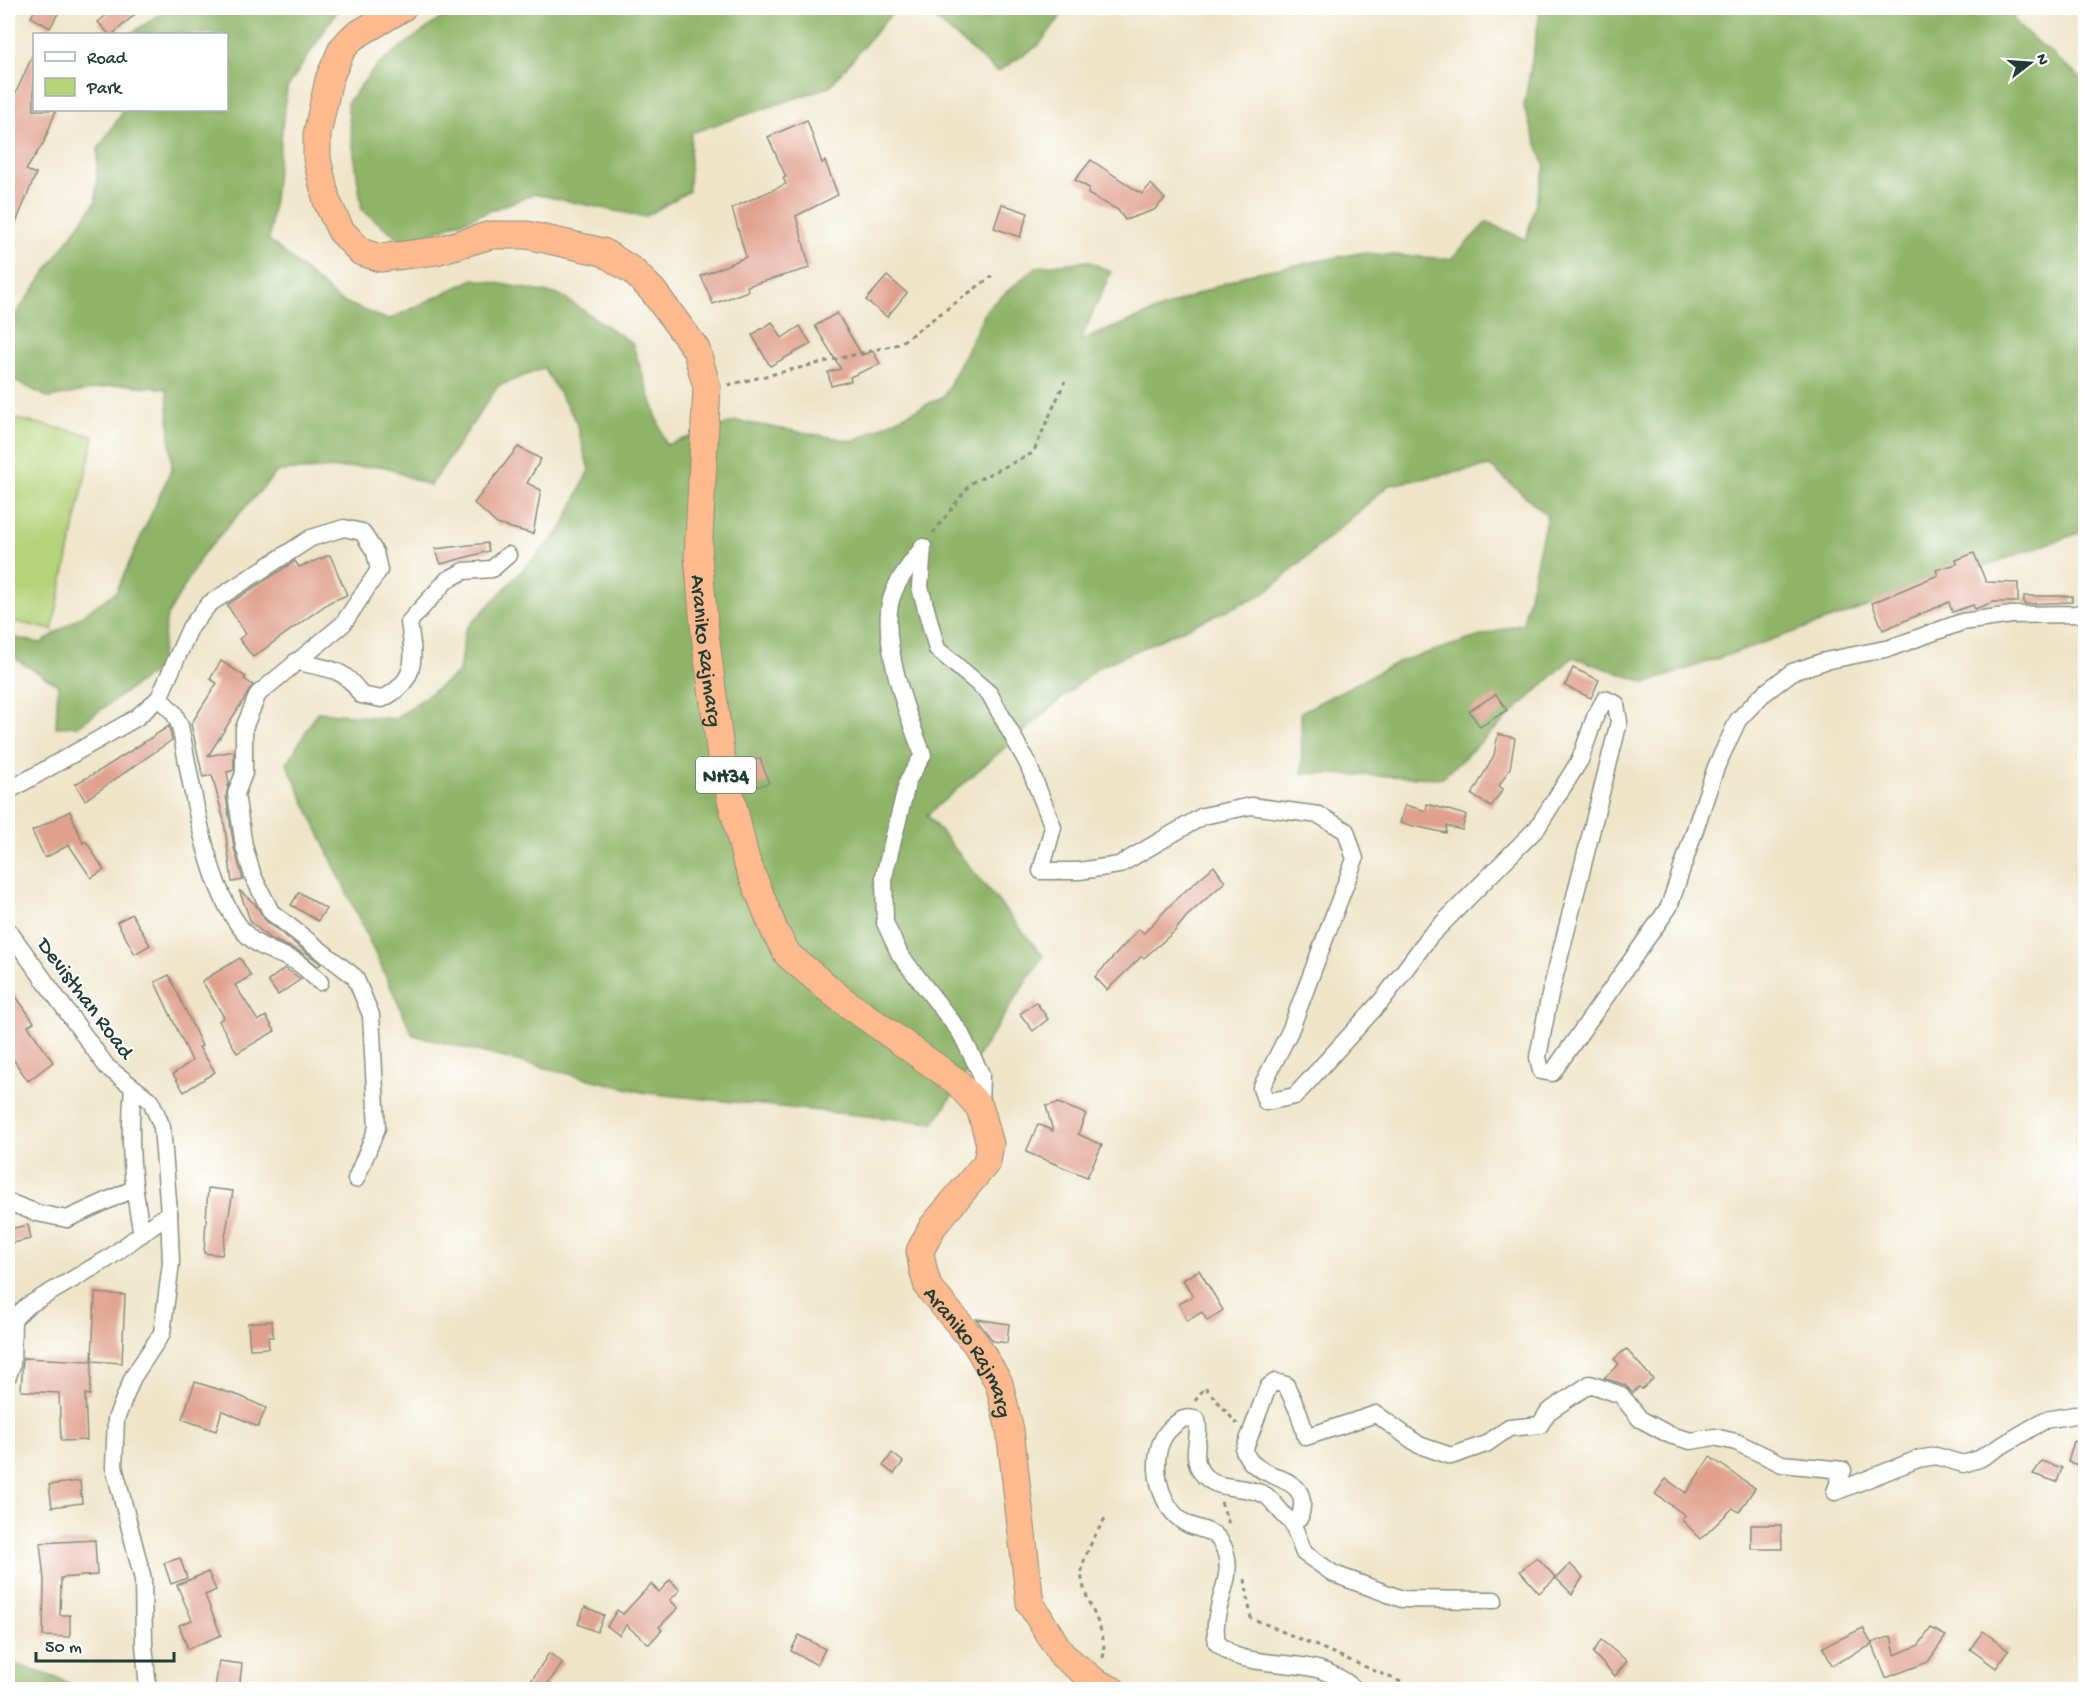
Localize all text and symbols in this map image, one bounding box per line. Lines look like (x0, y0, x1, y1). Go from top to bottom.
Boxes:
legend (33, 33, 228, 111)
north arrow (2000, 33, 2060, 93)
text: Road (87, 49, 128, 70)
text: N (2030, 52, 2052, 68)
text: Park (86, 79, 123, 100)
street label: Araniko Rajmarg (683, 574, 726, 729)
road number: NH34 (696, 757, 756, 793)
street label: Devisthan Road (29, 932, 139, 1067)
street label: Araniko Rajmarg (916, 1282, 1016, 1421)
scale bar (36, 1625, 174, 1663)
text: 50 m (45, 1638, 82, 1659)

